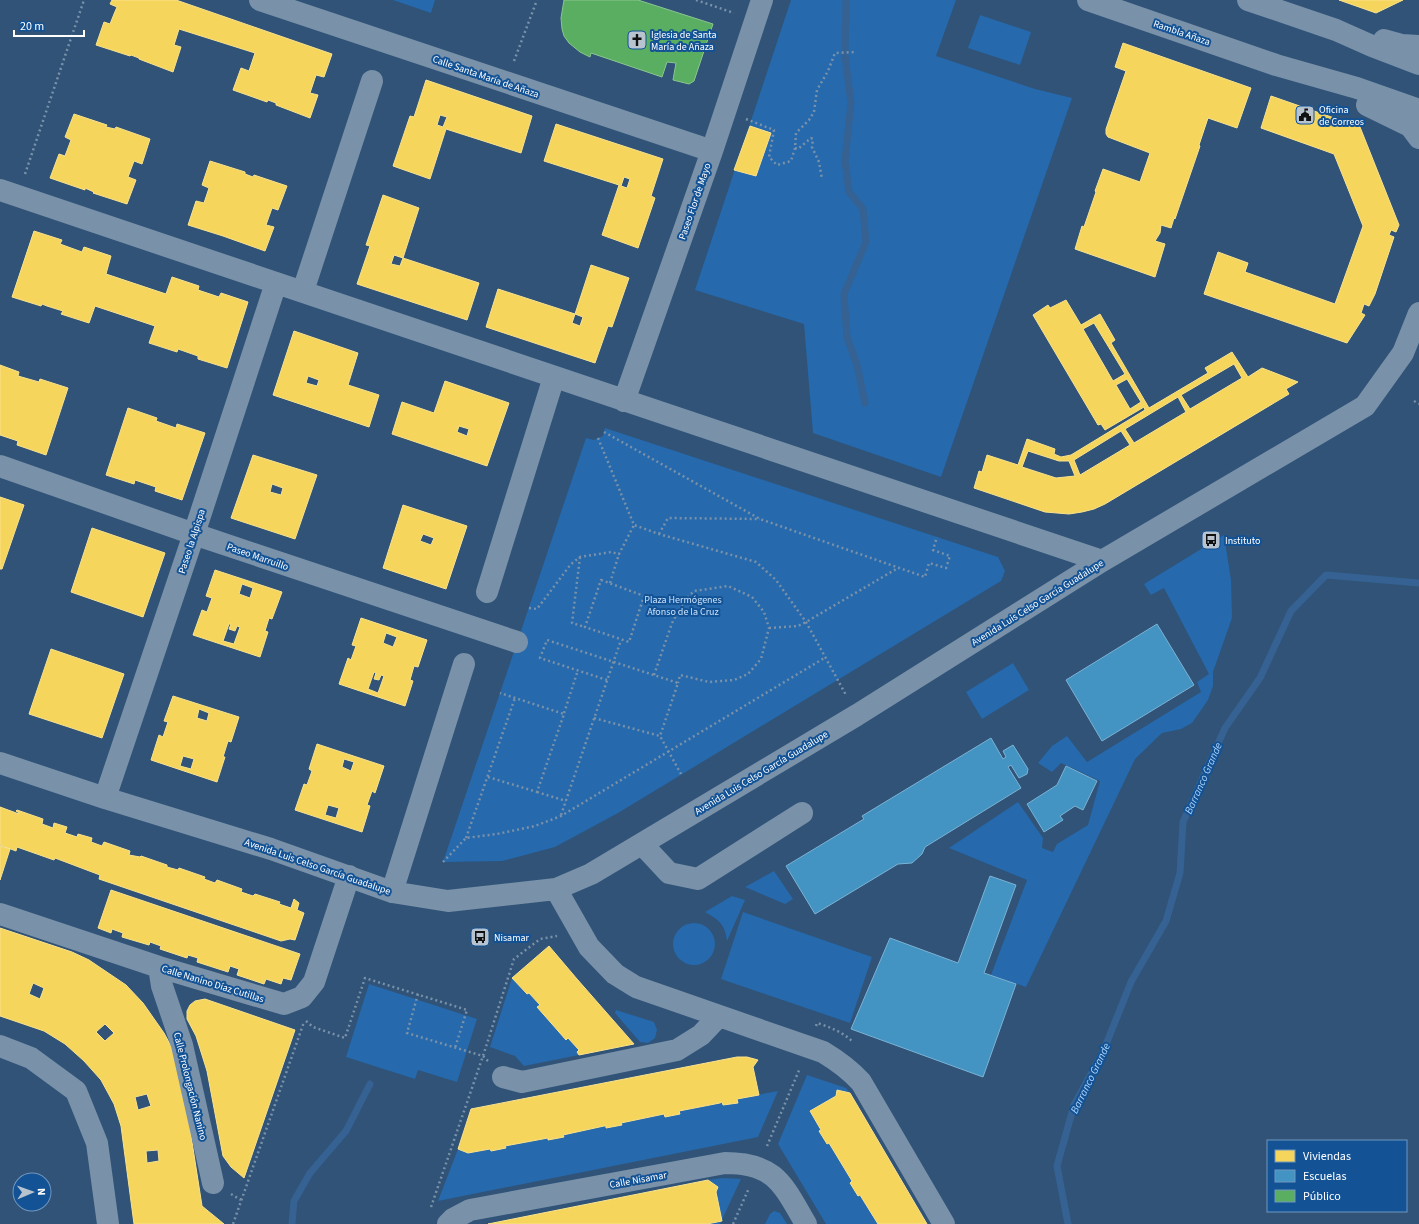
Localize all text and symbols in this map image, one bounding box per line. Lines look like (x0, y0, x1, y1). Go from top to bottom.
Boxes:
scale bar (14, 12, 84, 38)
street label: Rambla Añaza (1151, 17, 1212, 49)
text: 20 m (20, 18, 44, 35)
place label: Iglesia de Santa María de Añaza (651, 28, 716, 54)
church icon: Iglesia de Santa María de Añaza (626, 29, 648, 51)
street label: Calle Santa María de Añaza (431, 52, 541, 102)
place label: Oficina de Correos (1319, 103, 1364, 129)
public building icon: Oficina de Correos (1294, 104, 1316, 126)
street label: Paseo Flor de Mayo (675, 161, 715, 241)
street label: Paseo la Alpispa (175, 507, 209, 575)
bus stop icon: Instituto (1200, 529, 1222, 551)
place label: Instituto (1225, 534, 1260, 548)
street label: Paseo Marruillo (225, 540, 290, 574)
street label: Avenida Luis Celso García Guadalupe (969, 556, 1106, 649)
park label: Plaza Hermógenes Afonso de la Cruz (644, 593, 722, 619)
street label: Avenida Luis Celso García Guadalupe (692, 727, 831, 818)
water label: Barranco Grande (1181, 740, 1226, 816)
street label: Avenida Luis Celso García Guadalupe (243, 835, 393, 899)
bus stop icon: Nisamar (469, 926, 491, 948)
place label: Nisamar (494, 931, 529, 945)
street label: Calle Nanino Díaz Cutillas (160, 962, 266, 1006)
street label: Calle Prolongación Nanino (170, 1031, 210, 1142)
water label: Barranco Grande (1067, 1040, 1114, 1116)
legend (1267, 1140, 1407, 1212)
text: Viviendas (1303, 1148, 1351, 1165)
street label: Calle Nisamar (609, 1168, 668, 1192)
text: Escuelas (1303, 1168, 1346, 1185)
north arrow (12, 1172, 52, 1212)
text: N (34, 1188, 49, 1196)
text: Público (1303, 1188, 1341, 1205)

